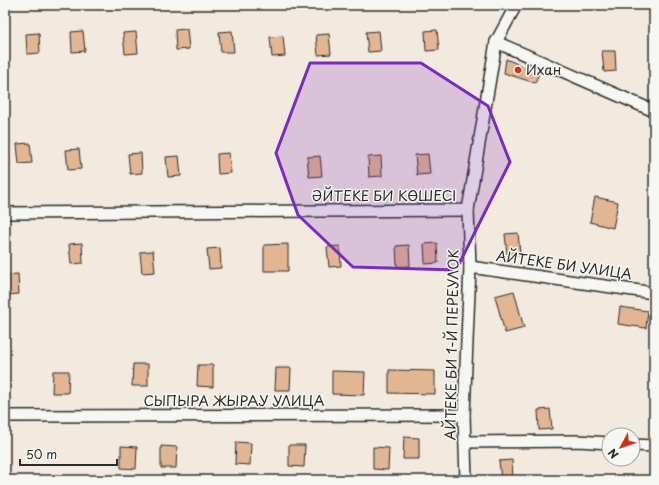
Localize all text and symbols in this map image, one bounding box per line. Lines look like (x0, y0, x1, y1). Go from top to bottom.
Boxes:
place label: Ихан (526, 59, 561, 80)
marker: Ихан (513, 65, 523, 75)
street label: ӘЙТЕКЕ БИ КӨШЕСІ (312, 185, 456, 206)
street label: АЙТЕКЕ БИ УЛИЦА (495, 245, 634, 284)
street label: АЙТЕКЕ БИ 1-Й ПЕРЕУЛОК (439, 249, 464, 441)
street label: СЫПЫРА ЖЫРАУ УЛИЦА (144, 390, 325, 411)
north arrow (601, 427, 641, 467)
scale bar (20, 441, 117, 467)
text: 50 m (26, 445, 57, 463)
text: N (603, 445, 622, 463)

